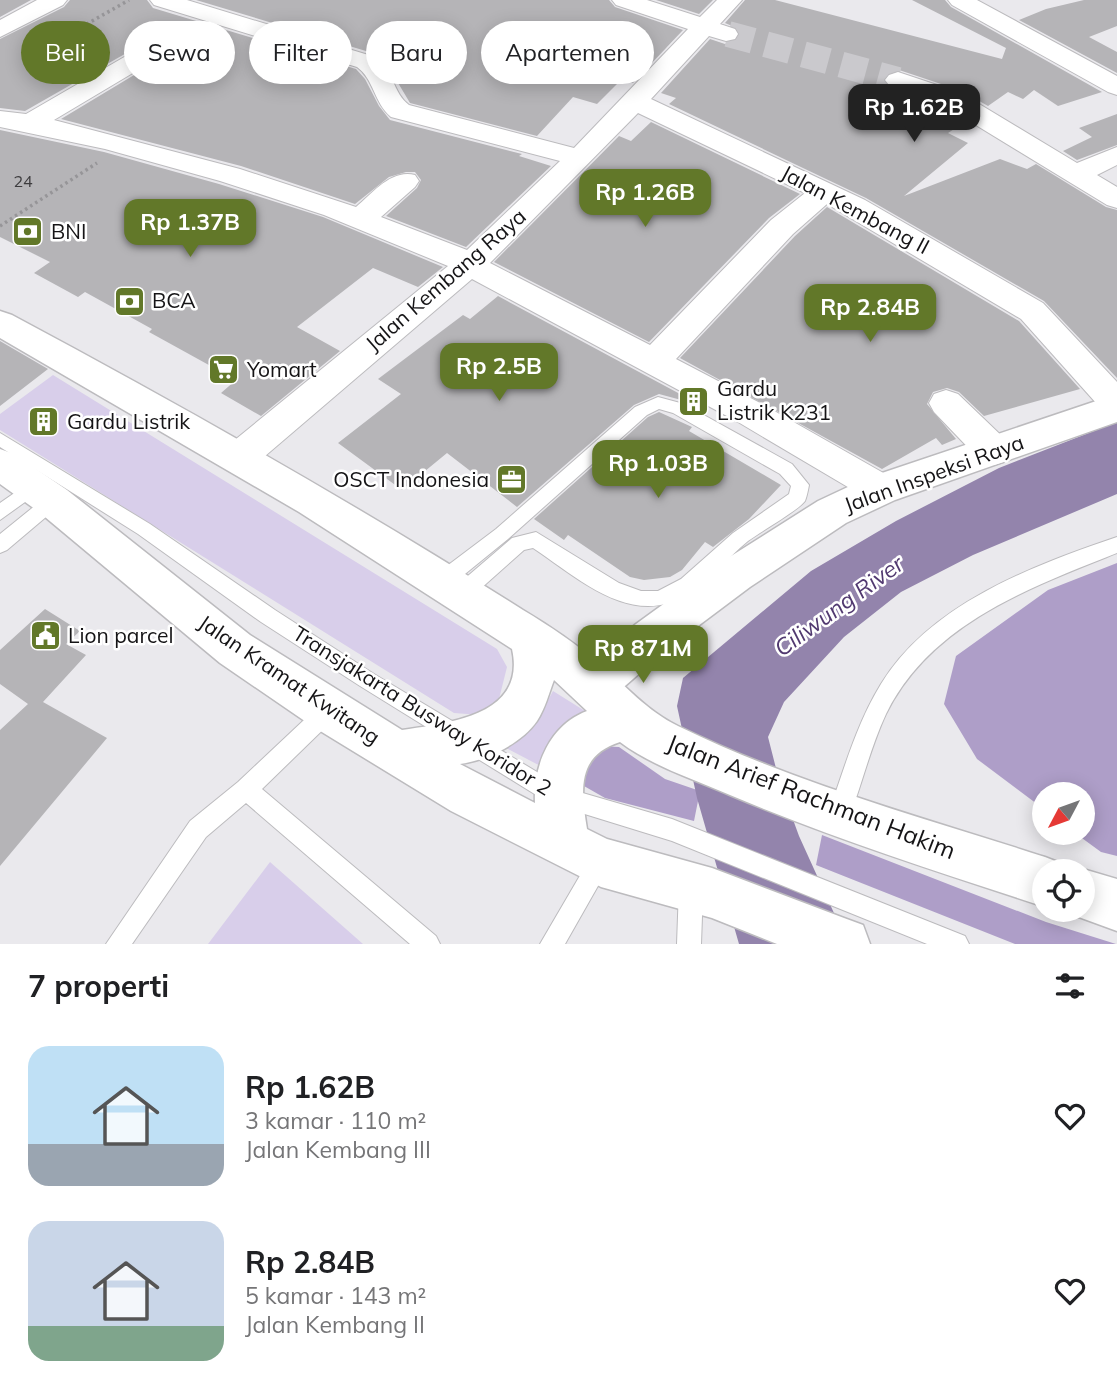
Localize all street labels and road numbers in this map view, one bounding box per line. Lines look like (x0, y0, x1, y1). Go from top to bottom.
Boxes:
street label: Jalan Kembang II (777, 159, 934, 259)
street label: Jalan Kembang Raya (360, 203, 531, 356)
street label: Jalan Inspeksi Raya (840, 428, 1027, 518)
street label: Jalan Kramat Kwitang (194, 609, 385, 750)
street label: Transjakarta Busway Koridor 2 (288, 620, 557, 801)
street label: Jalan Arief Rachman Hakim (663, 727, 960, 865)

